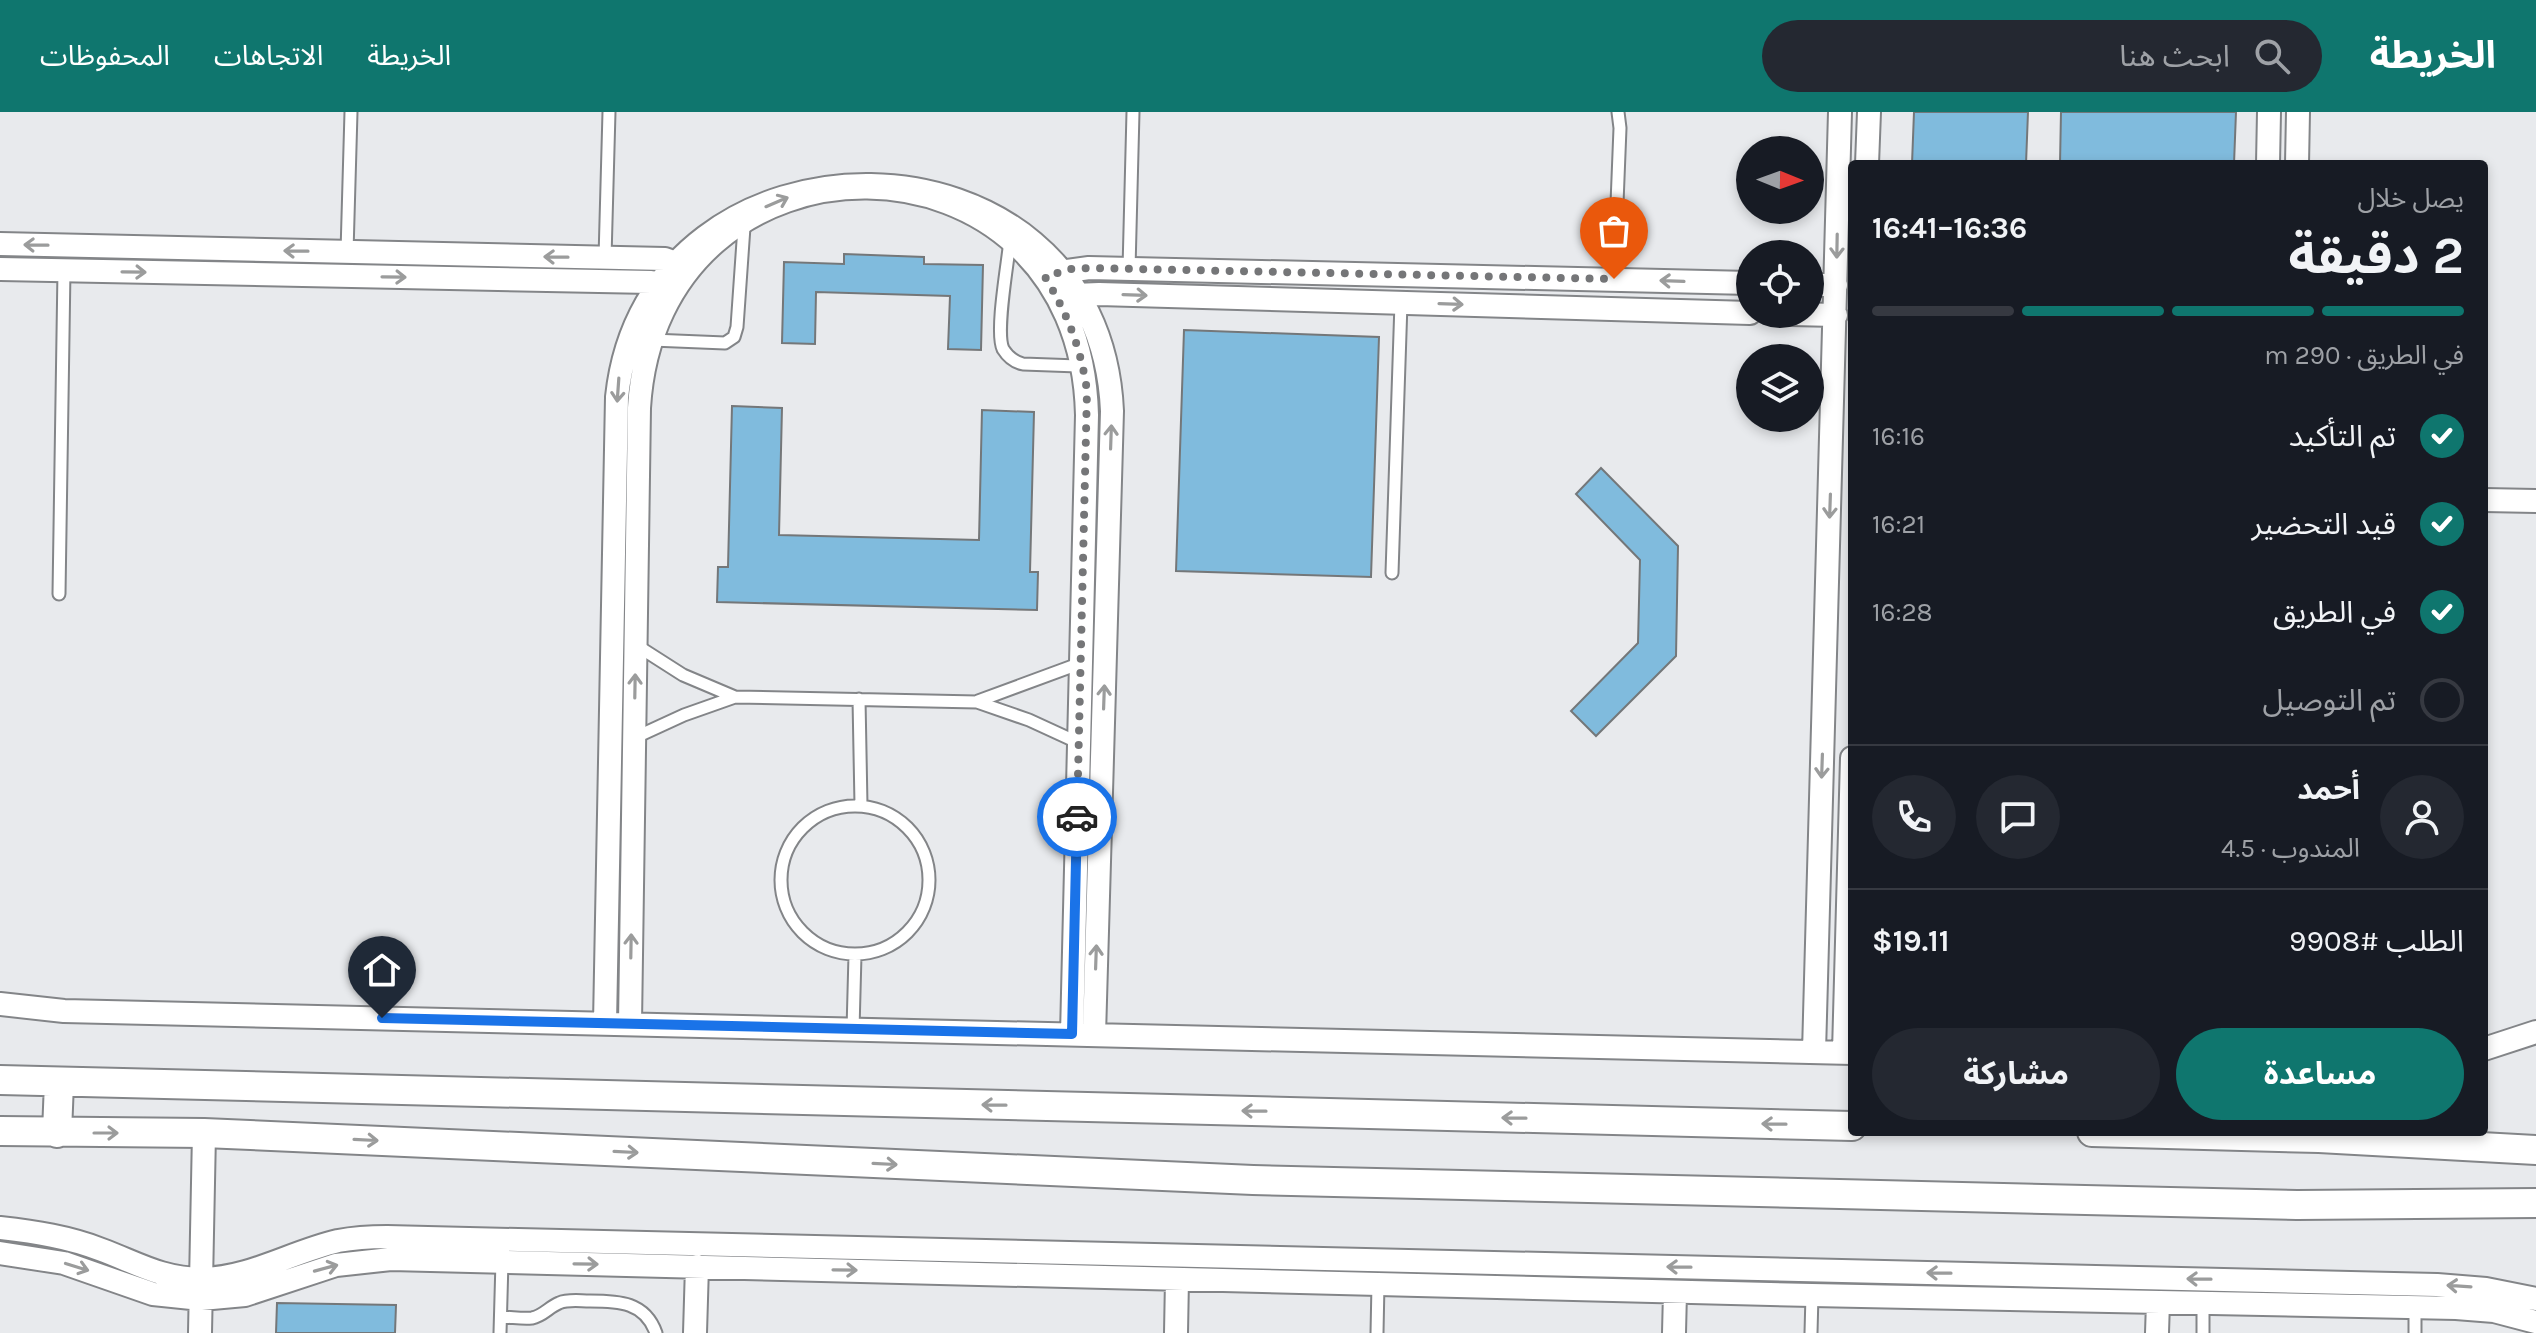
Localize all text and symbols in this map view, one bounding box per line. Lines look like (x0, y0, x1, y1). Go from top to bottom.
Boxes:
search box (1762, 20, 2322, 92)
text: الخريطة (2370, 33, 2496, 78)
icon: search (2250, 34, 2294, 78)
text: ابحث هنا (2119, 38, 2230, 74)
text: المحفوظات (40, 39, 170, 72)
text: الاتجاهات (214, 39, 323, 72)
text: الخريطة (367, 39, 451, 72)
north arrow (1736, 136, 1824, 224)
map controls (1736, 136, 1824, 432)
text: يصل خلال (2357, 183, 2464, 214)
one-way arrow (764, 194, 789, 209)
pin (1580, 197, 1648, 279)
icon: bag (1592, 209, 1636, 253)
text: 16:36–16:41 (1872, 210, 2027, 246)
text: 2 دقيقة (2289, 225, 2464, 286)
one-way arrow (1829, 232, 1845, 259)
one-way arrow (23, 237, 50, 252)
button: locate (1736, 240, 1824, 328)
one-way arrow (283, 243, 310, 259)
one-way arrow (543, 249, 570, 265)
one-way arrow (120, 264, 147, 280)
one-way arrow (380, 269, 407, 285)
one-way arrow (1659, 273, 1686, 288)
one-way arrow (1121, 287, 1148, 303)
one-way arrow (1437, 296, 1464, 312)
text: في الطريق · 290 m (2264, 340, 2464, 371)
button: layers (1736, 344, 1824, 432)
one-way arrow (610, 376, 625, 403)
icon: check (2420, 414, 2464, 458)
text: تم التأكيد (2289, 418, 2396, 454)
text: 16:16 (1872, 421, 1925, 452)
one-way arrow (1103, 424, 1119, 451)
one-way arrow (1822, 492, 1838, 519)
icon: check (2420, 502, 2464, 546)
text: قيد التحضير (2252, 506, 2396, 542)
text: 16:21 (1872, 509, 1925, 540)
icon: check (2420, 590, 2464, 634)
text: في الطريق (2273, 594, 2396, 630)
text: 16:28 (1872, 597, 1933, 628)
one-way arrow (627, 673, 643, 700)
text: تم التوصيل (2263, 682, 2396, 718)
one-way arrow (1096, 684, 1111, 711)
one-way arrow (1815, 752, 1830, 779)
text: أحمد (2297, 771, 2360, 807)
button: phone (1872, 775, 1956, 859)
button: chat (1976, 775, 2060, 859)
button: person (2380, 775, 2464, 859)
courier (1037, 777, 1117, 857)
icon: car (1055, 795, 1099, 839)
text: المندوب · 4.5 (2221, 833, 2360, 864)
text: $19.11 (1872, 923, 1950, 959)
text: الطلب #9908 (2289, 923, 2464, 959)
one-way arrow (623, 933, 639, 960)
pin (348, 936, 416, 1018)
one-way arrow (1089, 944, 1104, 971)
icon: home (360, 948, 404, 992)
button: مشاركة (1872, 1028, 2160, 1120)
button: مساعدة (2176, 1028, 2464, 1120)
one-way arrow (981, 1097, 1008, 1113)
one-way arrow (1241, 1104, 1268, 1119)
one-way arrow (1501, 1110, 1528, 1125)
one-way arrow (1761, 1117, 1788, 1132)
one-way arrow (92, 1125, 119, 1141)
one-way arrow (352, 1133, 379, 1148)
one-way arrow (612, 1145, 639, 1160)
one-way arrow (871, 1156, 898, 1171)
one-way arrow (572, 1256, 599, 1271)
one-way arrow (313, 1259, 339, 1274)
one-way arrow (1666, 1259, 1693, 1274)
one-way arrow (63, 1260, 89, 1275)
one-way arrow (831, 1263, 858, 1278)
one-way arrow (1926, 1265, 1953, 1281)
one-way arrow (2186, 1272, 2213, 1287)
one-way arrow (2446, 1278, 2473, 1293)

